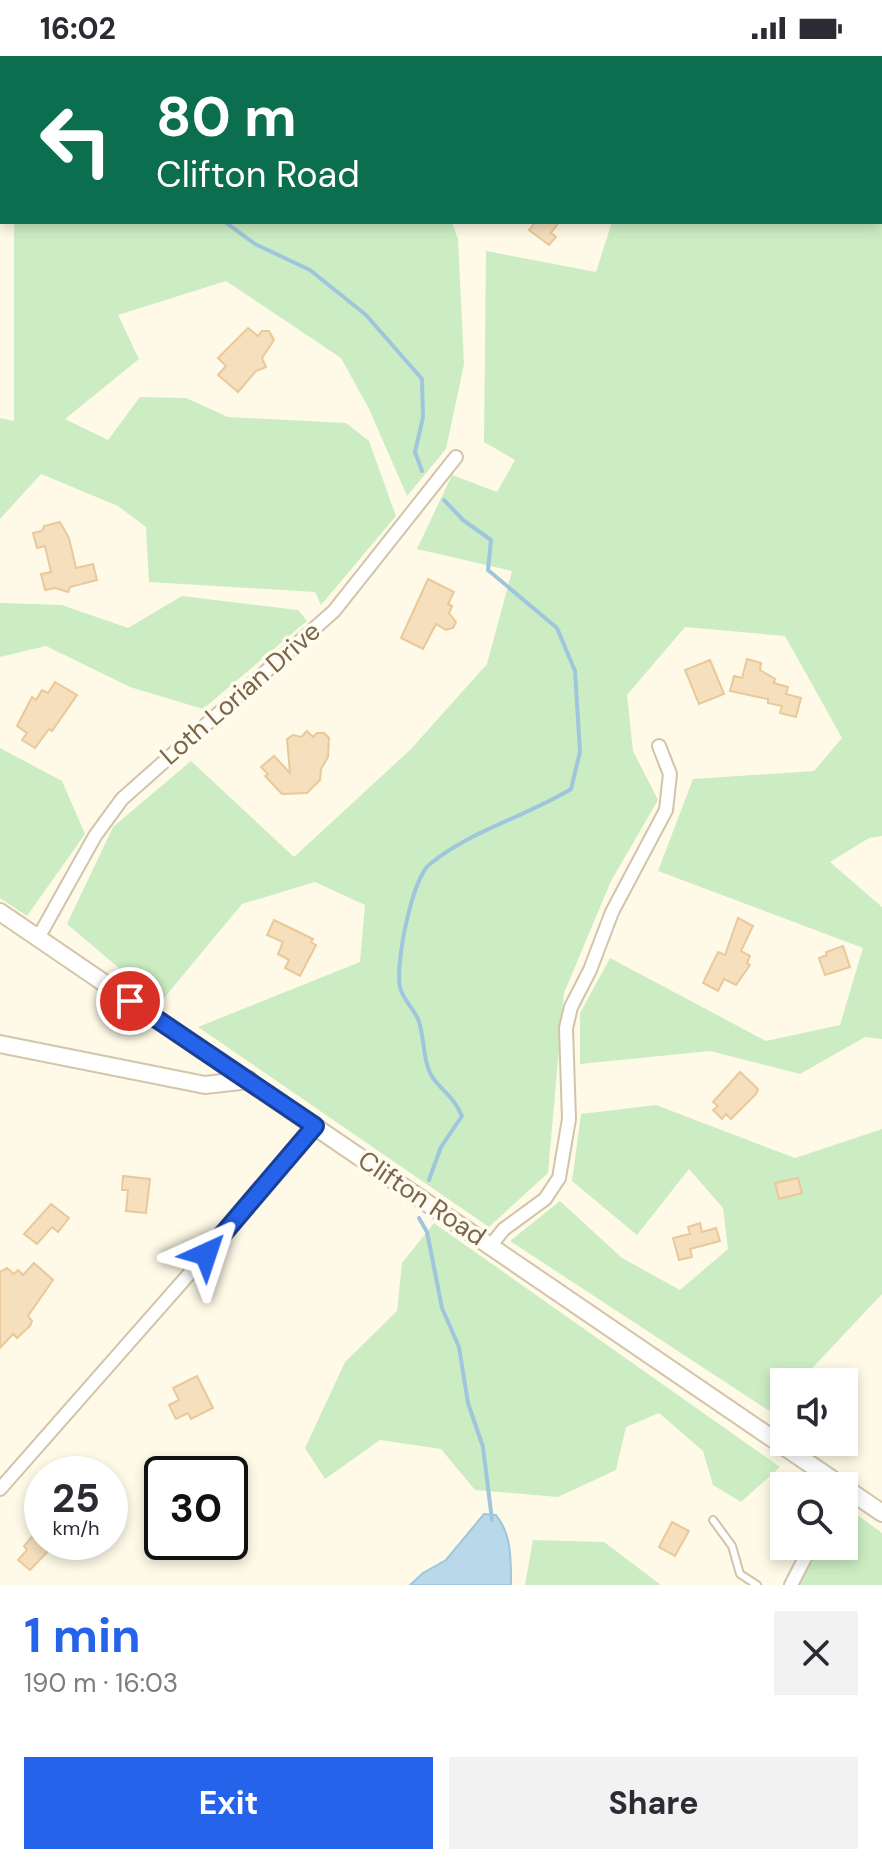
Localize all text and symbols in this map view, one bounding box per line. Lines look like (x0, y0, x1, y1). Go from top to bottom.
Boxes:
text: 16:02 (40, 9, 116, 48)
text: 80 m (156, 80, 297, 153)
icon: left (24, 88, 128, 192)
text: Clifton Road (156, 151, 360, 198)
street label: Loth Lorian Drive (153, 614, 327, 772)
pin (96, 967, 164, 1035)
icon: arrive (108, 979, 152, 1023)
street label: Clifton Road (352, 1143, 492, 1253)
position arrow (164, 1212, 248, 1296)
map controls (770, 1368, 858, 1560)
button: sound (770, 1368, 858, 1456)
speed limit sign: 30 (144, 1456, 248, 1560)
text: 25 (52, 1472, 100, 1524)
button: search (770, 1472, 858, 1560)
text: km/h (52, 1515, 100, 1541)
text: 1 min (24, 1604, 141, 1667)
button: close (774, 1611, 858, 1695)
text: 190 m · 16:03 (24, 1666, 178, 1700)
button: Exit (24, 1757, 433, 1849)
button: Share (449, 1757, 858, 1849)

